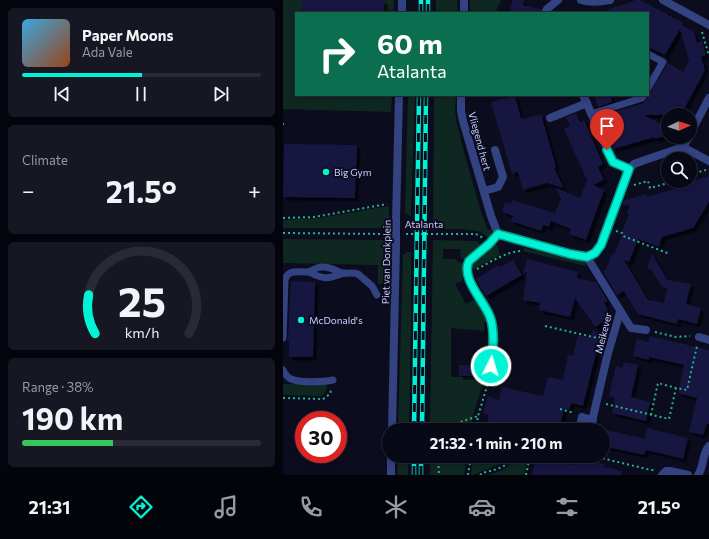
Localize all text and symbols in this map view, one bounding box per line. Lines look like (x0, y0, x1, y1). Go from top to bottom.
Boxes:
text: Paper Moons (82, 26, 173, 44)
text: 60 m (377, 26, 443, 60)
icon: right (311, 28, 363, 80)
text: Ada Vale (82, 44, 133, 60)
text: Atalanta (377, 60, 447, 82)
icon: previous (51, 83, 73, 105)
icon: pause (130, 83, 152, 105)
icon: next (210, 83, 232, 105)
north arrow (661, 108, 697, 144)
map controls (661, 108, 697, 188)
pin (590, 109, 624, 150)
street label: Vliegend hert (466, 110, 494, 172)
icon: arrive (596, 115, 618, 137)
text: Climate (22, 152, 68, 168)
button: search (661, 152, 697, 188)
place label: Big Gym (334, 166, 371, 178)
marker: Big Gym (321, 167, 331, 177)
text: 21.5° (106, 172, 177, 209)
text: − (22, 177, 35, 204)
text: + (248, 177, 261, 204)
street label: Atalanta (405, 218, 443, 230)
street label: Piet van Donkplein (379, 220, 393, 304)
text: 25 (118, 275, 165, 326)
street label: Meikever (592, 311, 614, 355)
place label: McDonald's (309, 314, 363, 326)
marker: McDonald's (296, 315, 306, 325)
text: km/h (124, 322, 159, 340)
position arrow (470, 345, 512, 387)
text: Range · 38% (22, 379, 94, 395)
text: 190 km (22, 399, 123, 436)
speed limit sign: 30 (295, 411, 347, 463)
text: 21:32 · 1 min · 210 m (430, 434, 562, 452)
icon: directions (127, 493, 155, 521)
icon: music (212, 493, 240, 521)
icon: phone (297, 493, 325, 521)
icon: climate (382, 493, 410, 521)
icon: car (468, 493, 496, 521)
icon: filters (553, 493, 581, 521)
text: 21:31 (29, 496, 70, 518)
text: 21.5° (638, 496, 680, 518)

